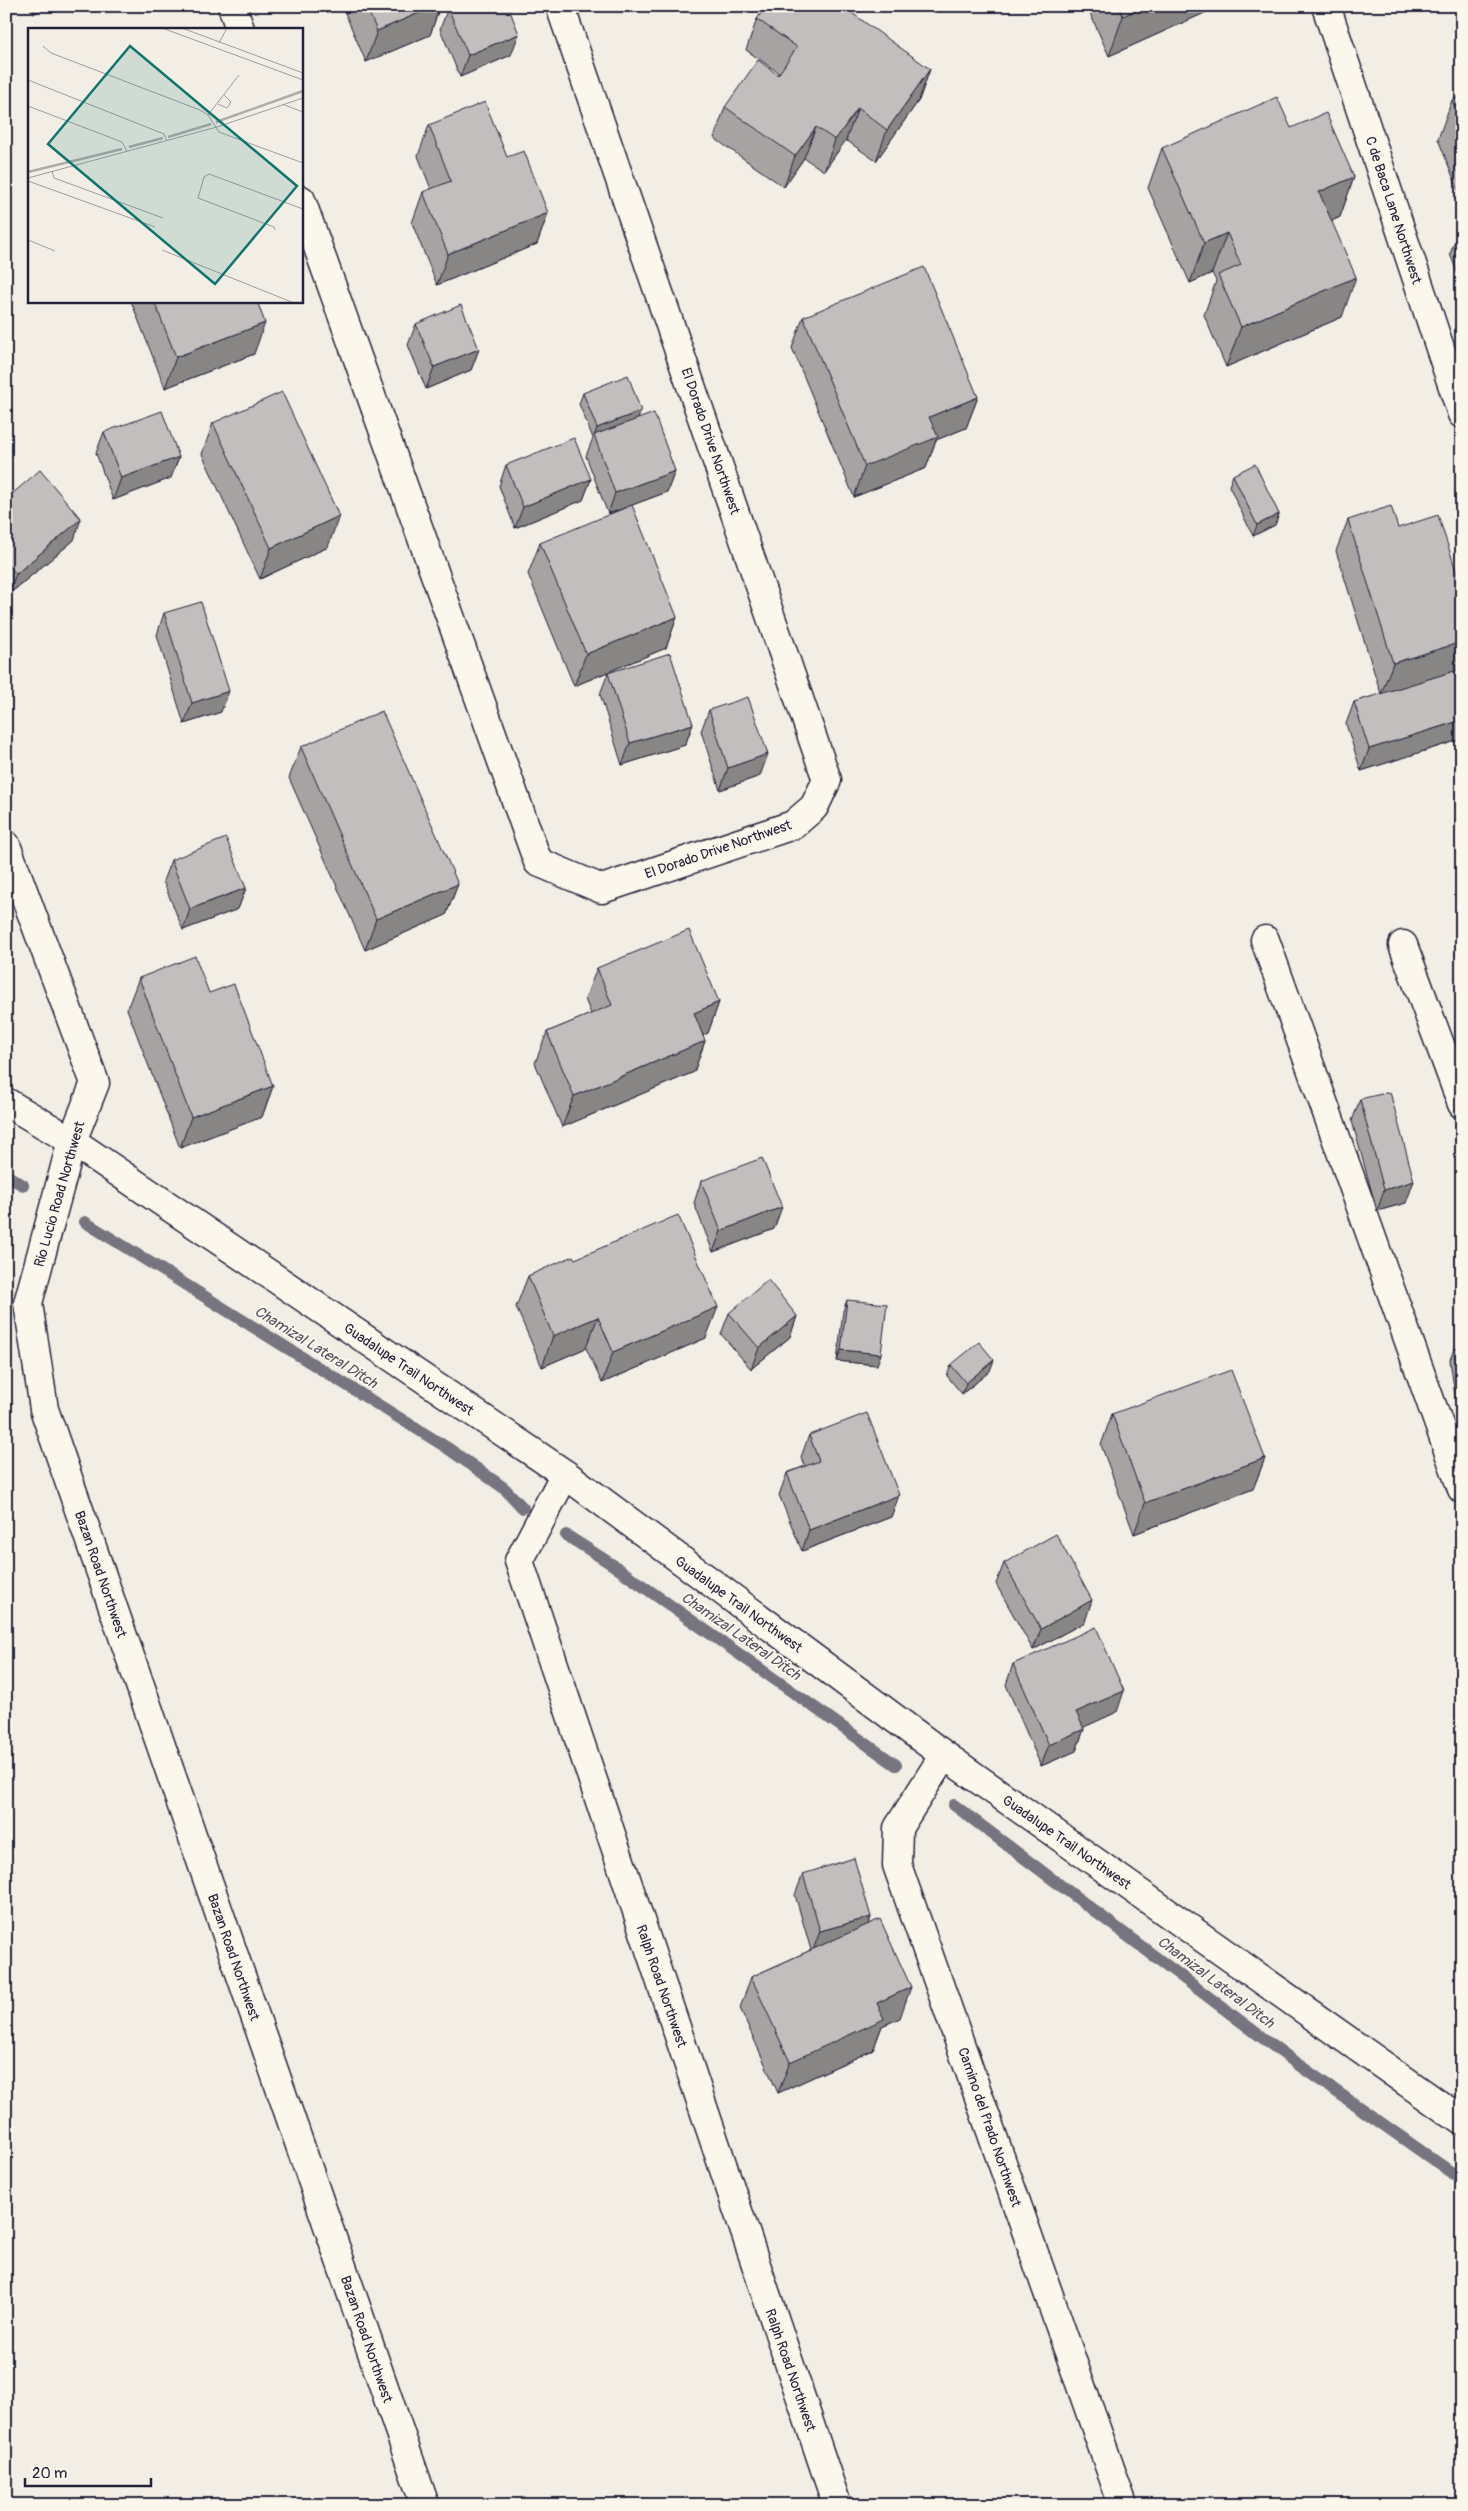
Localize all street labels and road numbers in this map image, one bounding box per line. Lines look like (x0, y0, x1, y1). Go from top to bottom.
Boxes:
street label: C de Baca Lane Northwest (1362, 134, 1426, 286)
street label: El Dorado Drive Northwest (677, 366, 744, 517)
street label: El Dorado Drive Northwest (643, 816, 794, 883)
street label: Rio Lucio Road Northwest (31, 1119, 89, 1269)
street label: Guadalupe Trail Northwest (340, 1320, 477, 1420)
street label: Bazan Road Northwest (71, 1508, 130, 1640)
street label: Guadalupe Trail Northwest (672, 1552, 806, 1657)
street label: Guadalupe Trail Northwest (999, 1791, 1135, 1894)
street label: Bazan Road Northwest (204, 1891, 263, 2023)
street label: Ralph Road Northwest (633, 1923, 691, 2050)
street label: Camino del Prado Northwest (954, 2045, 1025, 2209)
street label: Bazan Road Northwest (337, 2273, 396, 2405)
street label: Ralph Road Northwest (762, 2307, 820, 2434)

